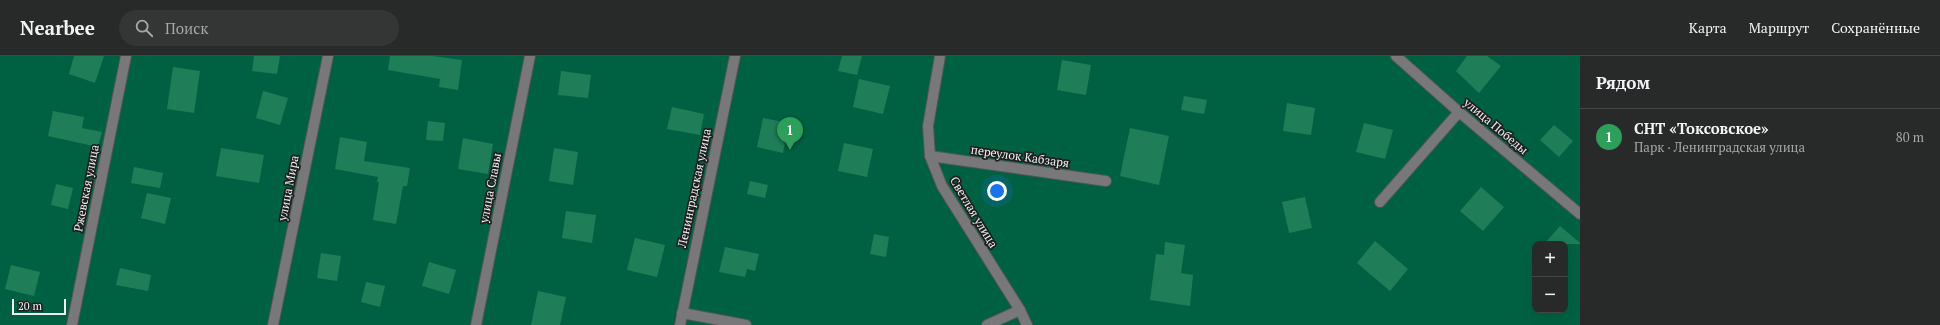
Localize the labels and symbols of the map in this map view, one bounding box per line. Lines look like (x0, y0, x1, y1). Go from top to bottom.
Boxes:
street label: улица Победы (1460, 94, 1531, 157)
pin: 1 (777, 117, 803, 150)
street label: Ленинградская улица (674, 127, 714, 250)
street label: переулок Кабзаря (970, 142, 1070, 170)
street label: Ржевская улица (70, 143, 102, 233)
street label: улица Славы (476, 152, 504, 225)
street label: улица Мира (274, 154, 302, 223)
street label: Светлая улица (947, 174, 1001, 250)
your location (987, 181, 1007, 201)
scale bar (12, 297, 66, 316)

